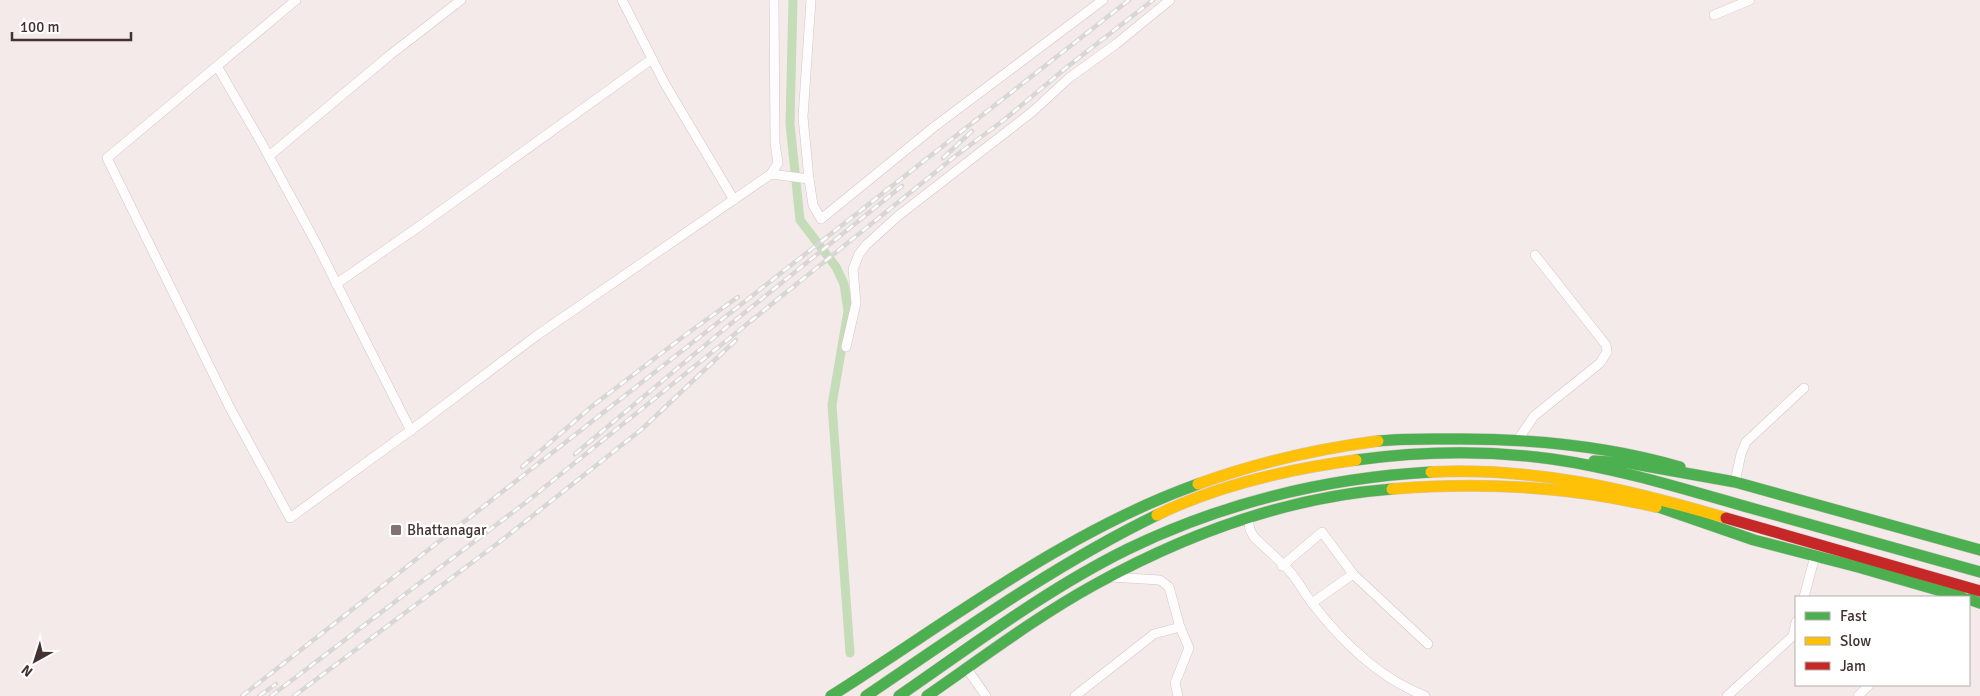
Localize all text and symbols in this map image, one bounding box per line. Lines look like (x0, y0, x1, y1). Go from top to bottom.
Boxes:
scale bar (12, 10, 131, 42)
text: 100 m (20, 18, 60, 36)
place label: Bhattanagar (407, 521, 487, 539)
marker: Bhattanagar (389, 523, 403, 537)
legend (1795, 596, 1970, 686)
text: Fast (1840, 607, 1867, 625)
text: Slow (1840, 632, 1871, 650)
north arrow (10, 636, 60, 686)
text: Jam (1840, 657, 1866, 675)
text: N (18, 661, 36, 680)

